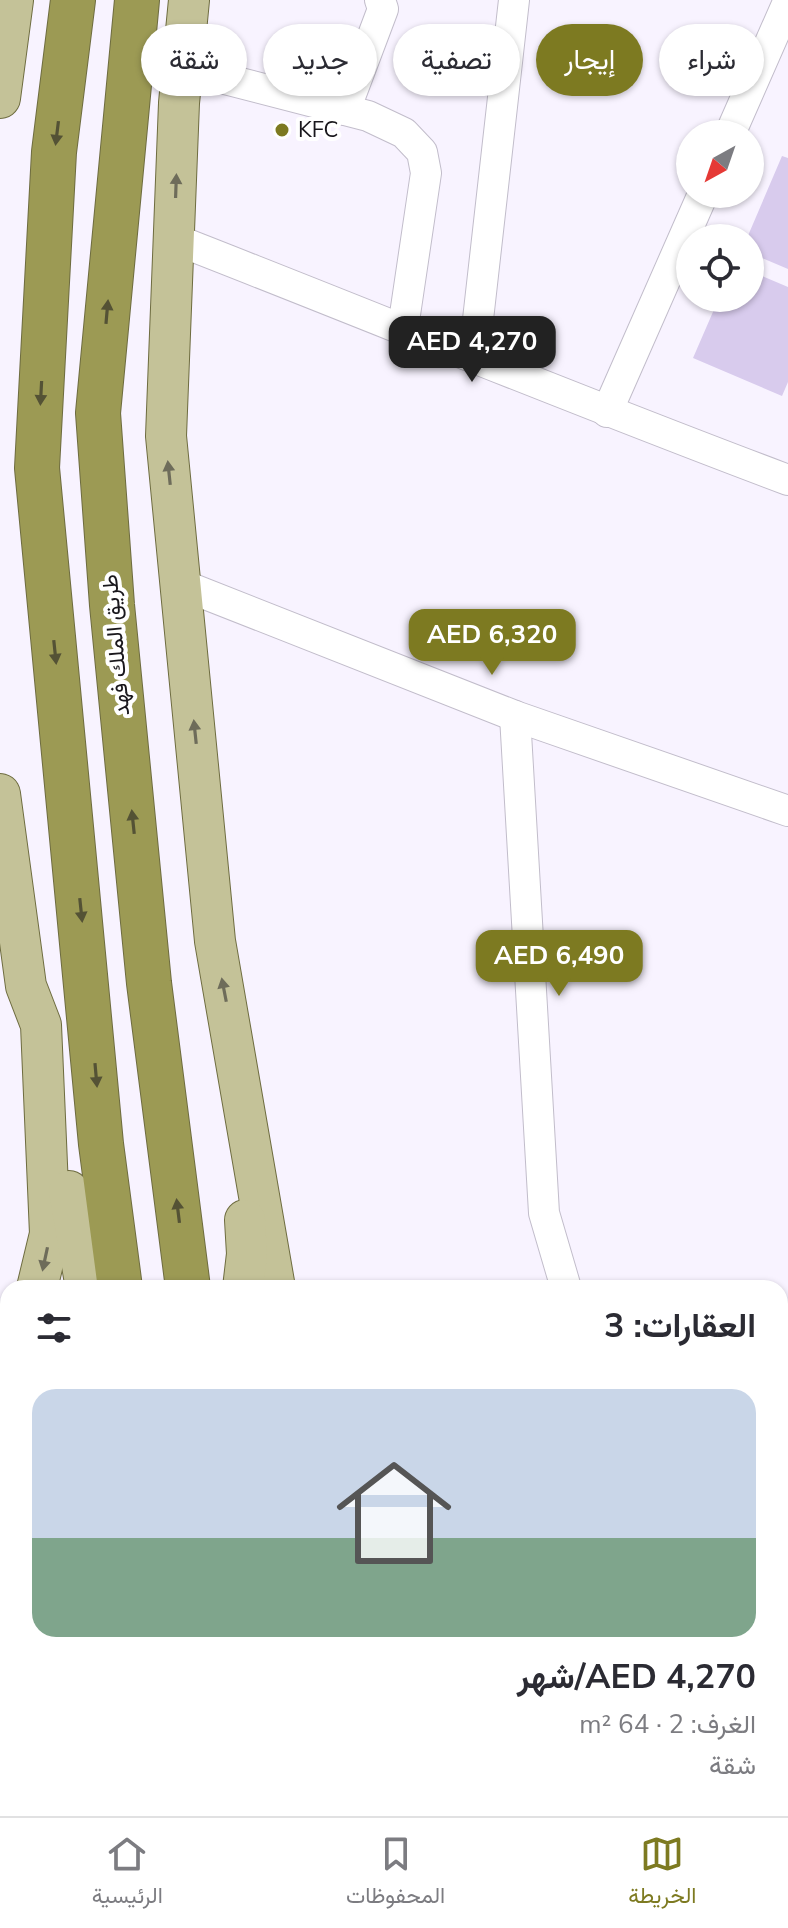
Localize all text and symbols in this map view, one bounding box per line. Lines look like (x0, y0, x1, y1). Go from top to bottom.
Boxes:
chip: شقة (141, 24, 247, 96)
chip: جديد (263, 24, 377, 96)
chip: تصفية (393, 24, 520, 96)
chip: إيجار (536, 24, 643, 96)
chip: شراء (659, 24, 764, 96)
place label: KFC (298, 115, 338, 145)
north arrow (676, 120, 764, 208)
map controls (676, 120, 764, 312)
one-way arrow (50, 121, 63, 146)
marker: KFC (273, 121, 291, 139)
one-way arrow (169, 173, 182, 198)
button: locate (676, 224, 764, 312)
one-way arrow (101, 299, 114, 324)
pin: AED 4,270 (380, 316, 564, 384)
text: AED 4,270 (407, 324, 537, 359)
one-way arrow (35, 381, 48, 406)
one-way arrow (163, 460, 176, 485)
street label: طريق الملك فهد (95, 573, 137, 717)
pin: AED 6,320 (400, 609, 584, 677)
text: AED 6,320 (427, 617, 557, 652)
one-way arrow (49, 640, 62, 665)
one-way arrow (188, 719, 201, 744)
one-way arrow (126, 809, 139, 834)
one-way arrow (74, 898, 87, 923)
pin: AED 6,490 (467, 930, 651, 998)
text: AED 6,490 (494, 938, 624, 973)
one-way arrow (218, 978, 230, 1003)
one-way arrow (89, 1063, 102, 1088)
one-way arrow (171, 1198, 184, 1223)
one-way arrow (38, 1247, 51, 1272)
text: العقارات: 3 (604, 1303, 756, 1349)
icon: filters (32, 1306, 76, 1350)
icon: home (322, 1441, 466, 1585)
text: AED 4,270/شهر (517, 1654, 756, 1700)
text: الغرف: 2 · 64 m² (579, 1707, 756, 1742)
text: شقة (709, 1748, 756, 1783)
tab: الرئيسية (92, 1832, 163, 1915)
tab: المحفوظات (346, 1832, 445, 1915)
tab: الخريطة (628, 1832, 696, 1915)

